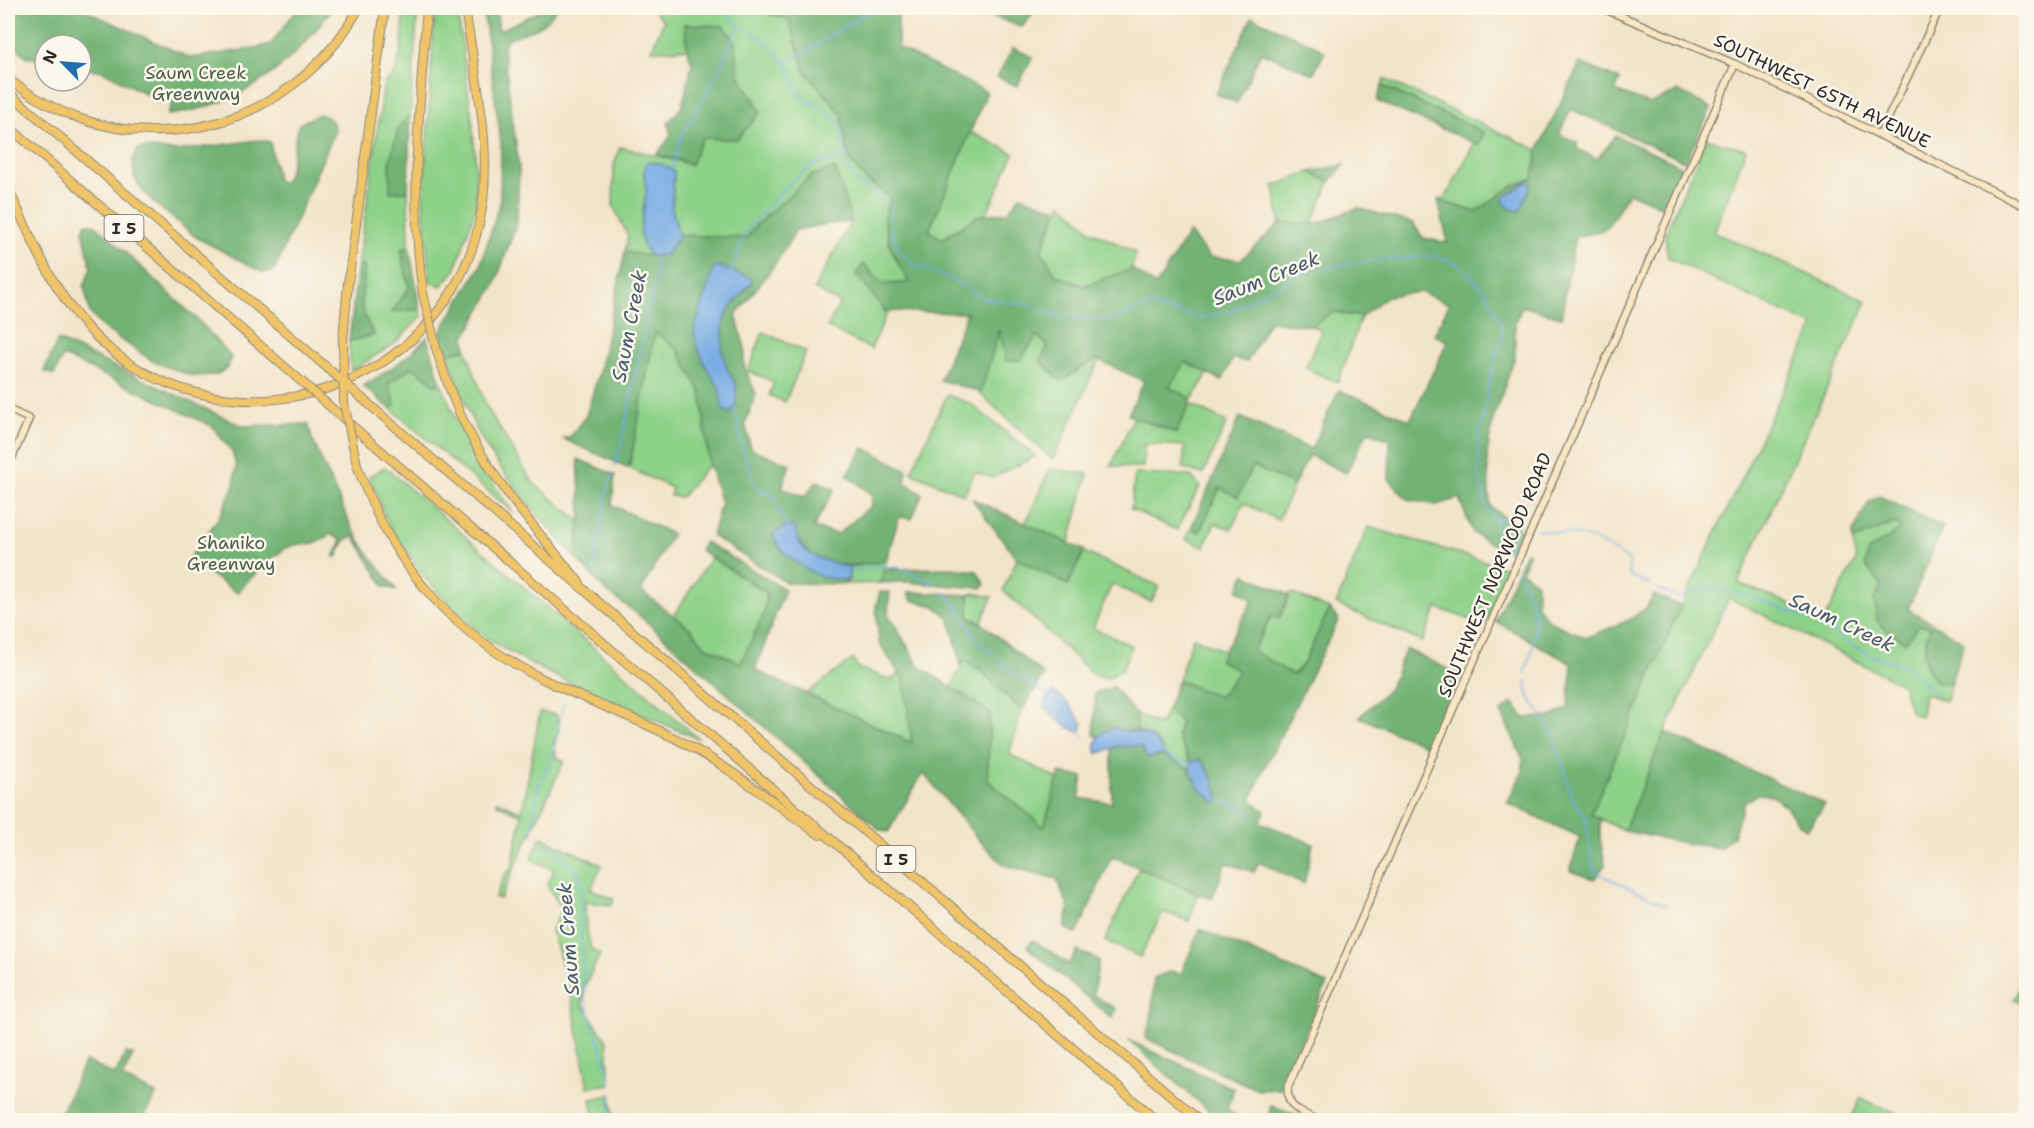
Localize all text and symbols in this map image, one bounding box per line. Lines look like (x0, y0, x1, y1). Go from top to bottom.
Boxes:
street label: SOUTHWEST 65TH AVENUE (1710, 28, 1934, 154)
north arrow (33, 33, 93, 93)
text: N (38, 47, 62, 67)
park label: Saum Creek Greenway (145, 61, 247, 106)
road number: I 5 (104, 215, 144, 241)
water label: Saum Creek (1209, 245, 1324, 311)
water label: Saum Creek (605, 267, 653, 384)
street label: SOUTHWEST NORWOOD ROAD (1432, 449, 1558, 701)
park label: Shaniko Greenway (187, 531, 275, 576)
water label: Saum Creek (1785, 586, 1899, 658)
road number: I 5 (876, 846, 916, 872)
water label: Saum Creek (551, 881, 585, 996)

